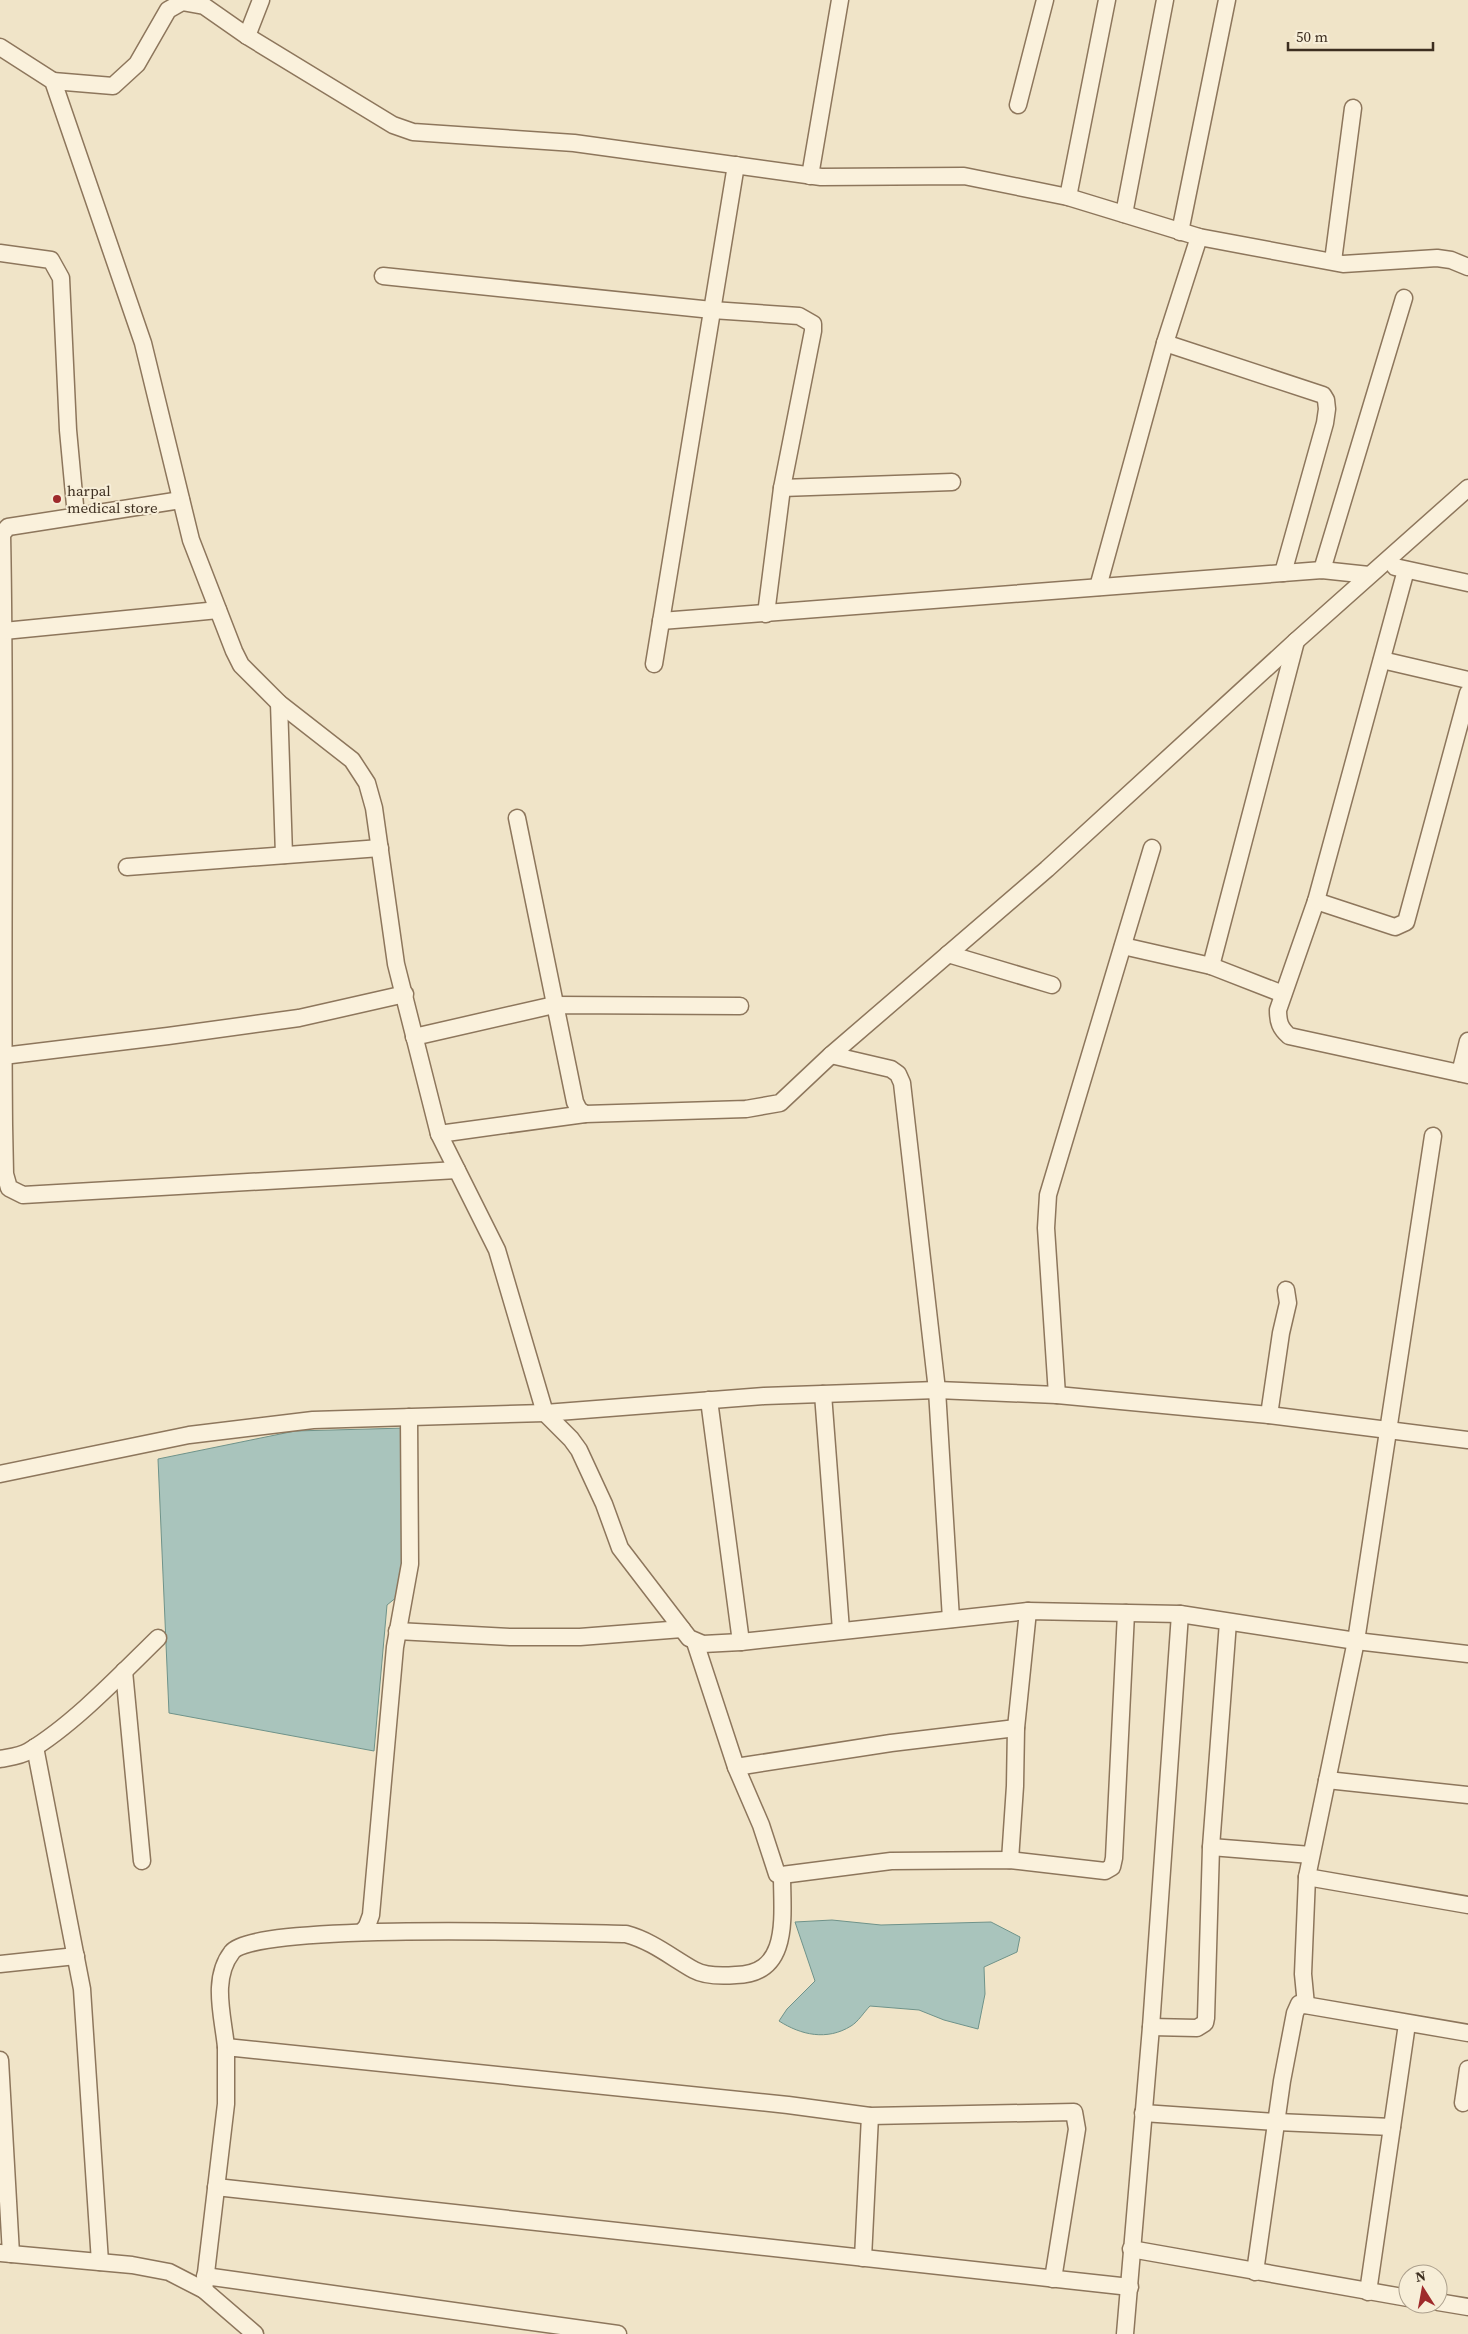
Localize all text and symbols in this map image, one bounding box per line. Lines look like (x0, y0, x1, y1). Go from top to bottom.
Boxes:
scale bar (1288, 20, 1433, 52)
text: 50 m (1296, 26, 1328, 47)
place label: harpal medical store (67, 480, 158, 518)
marker: harpal medical store (51, 493, 63, 505)
north arrow (1398, 2264, 1448, 2314)
text: N (1414, 2265, 1427, 2287)

